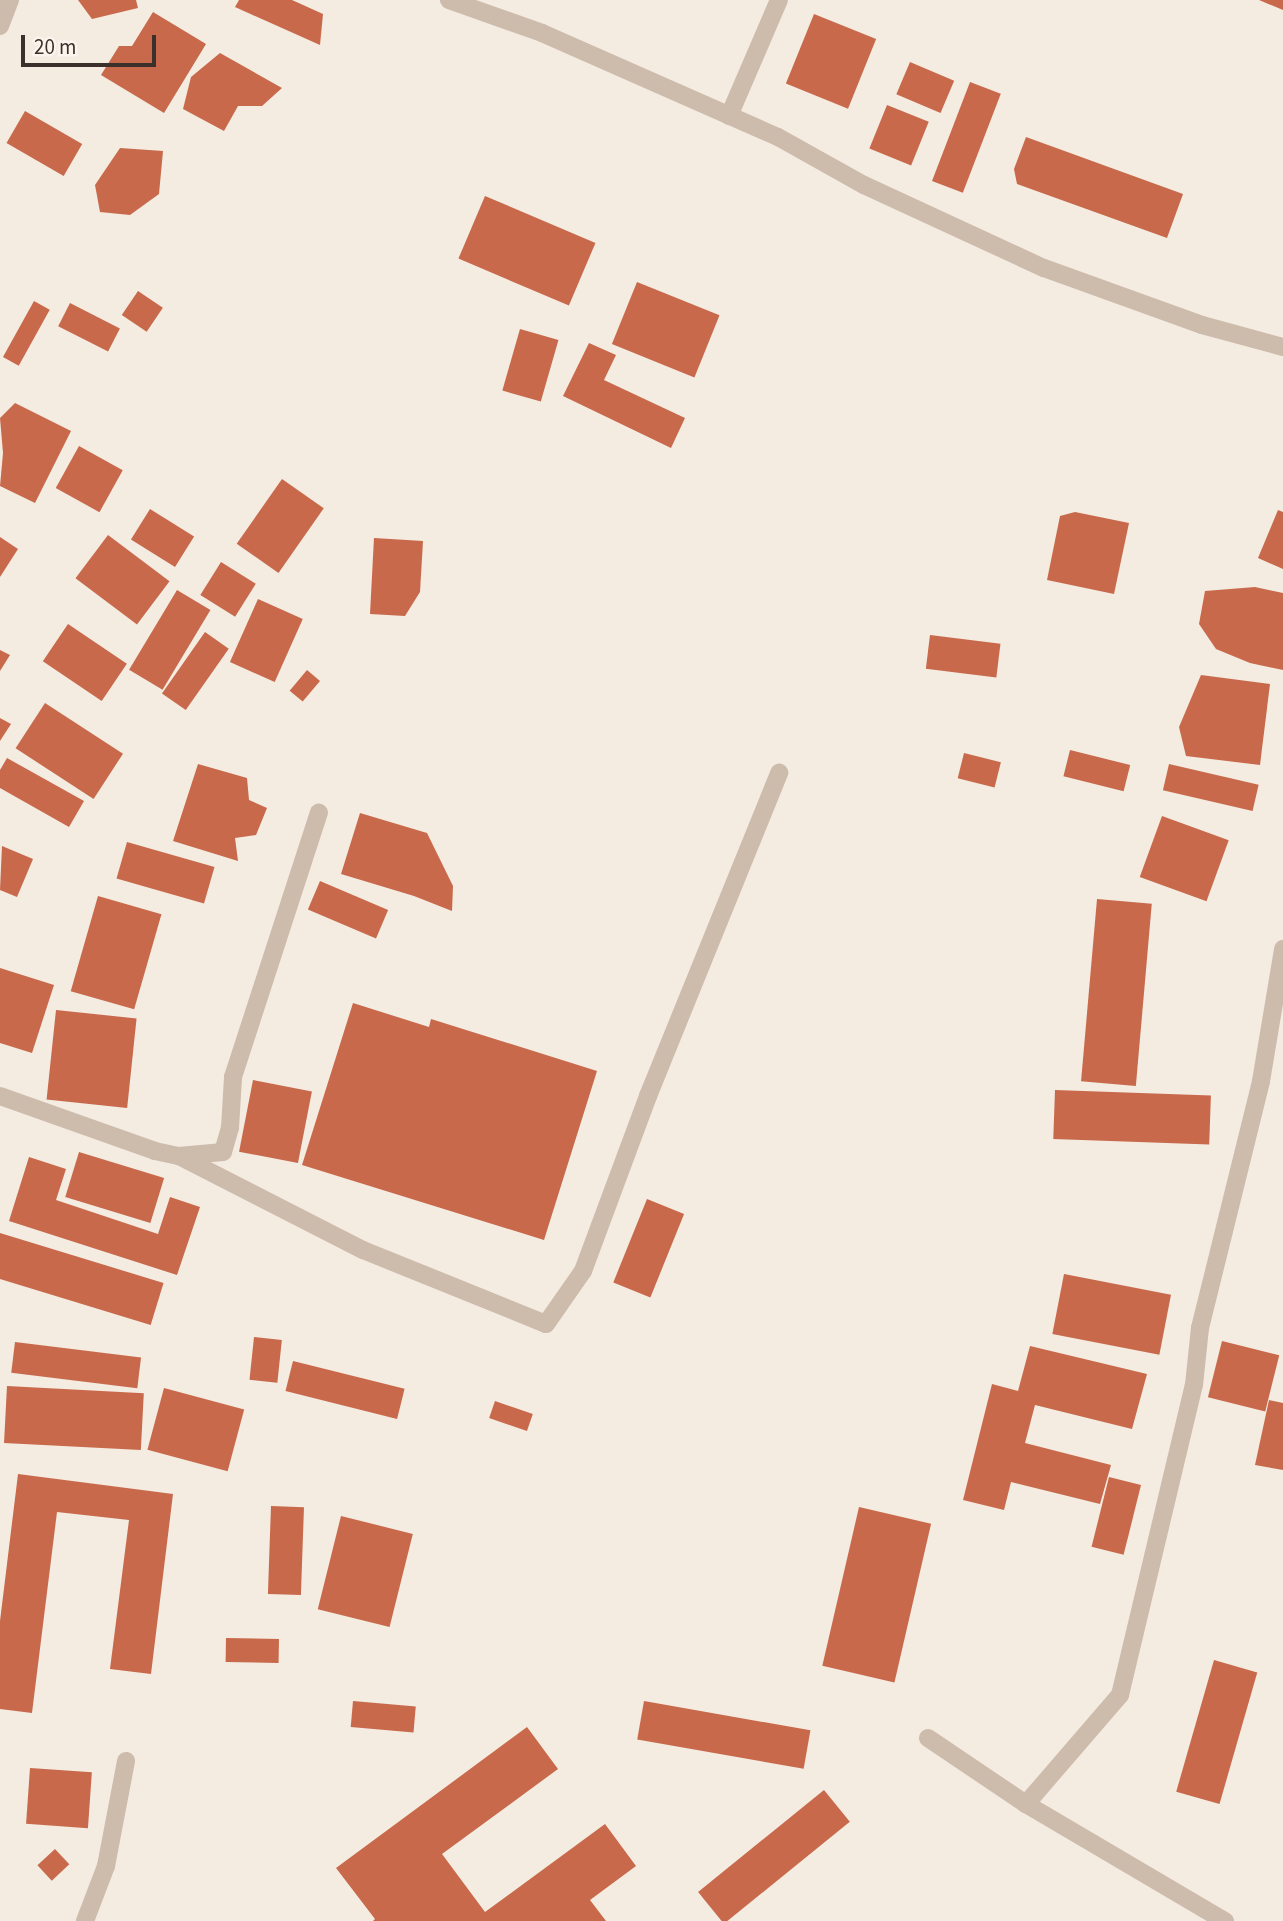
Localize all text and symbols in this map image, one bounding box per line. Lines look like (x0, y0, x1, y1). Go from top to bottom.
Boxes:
scale bar (24, 21, 159, 65)
text: 20 m (34, 32, 76, 62)

